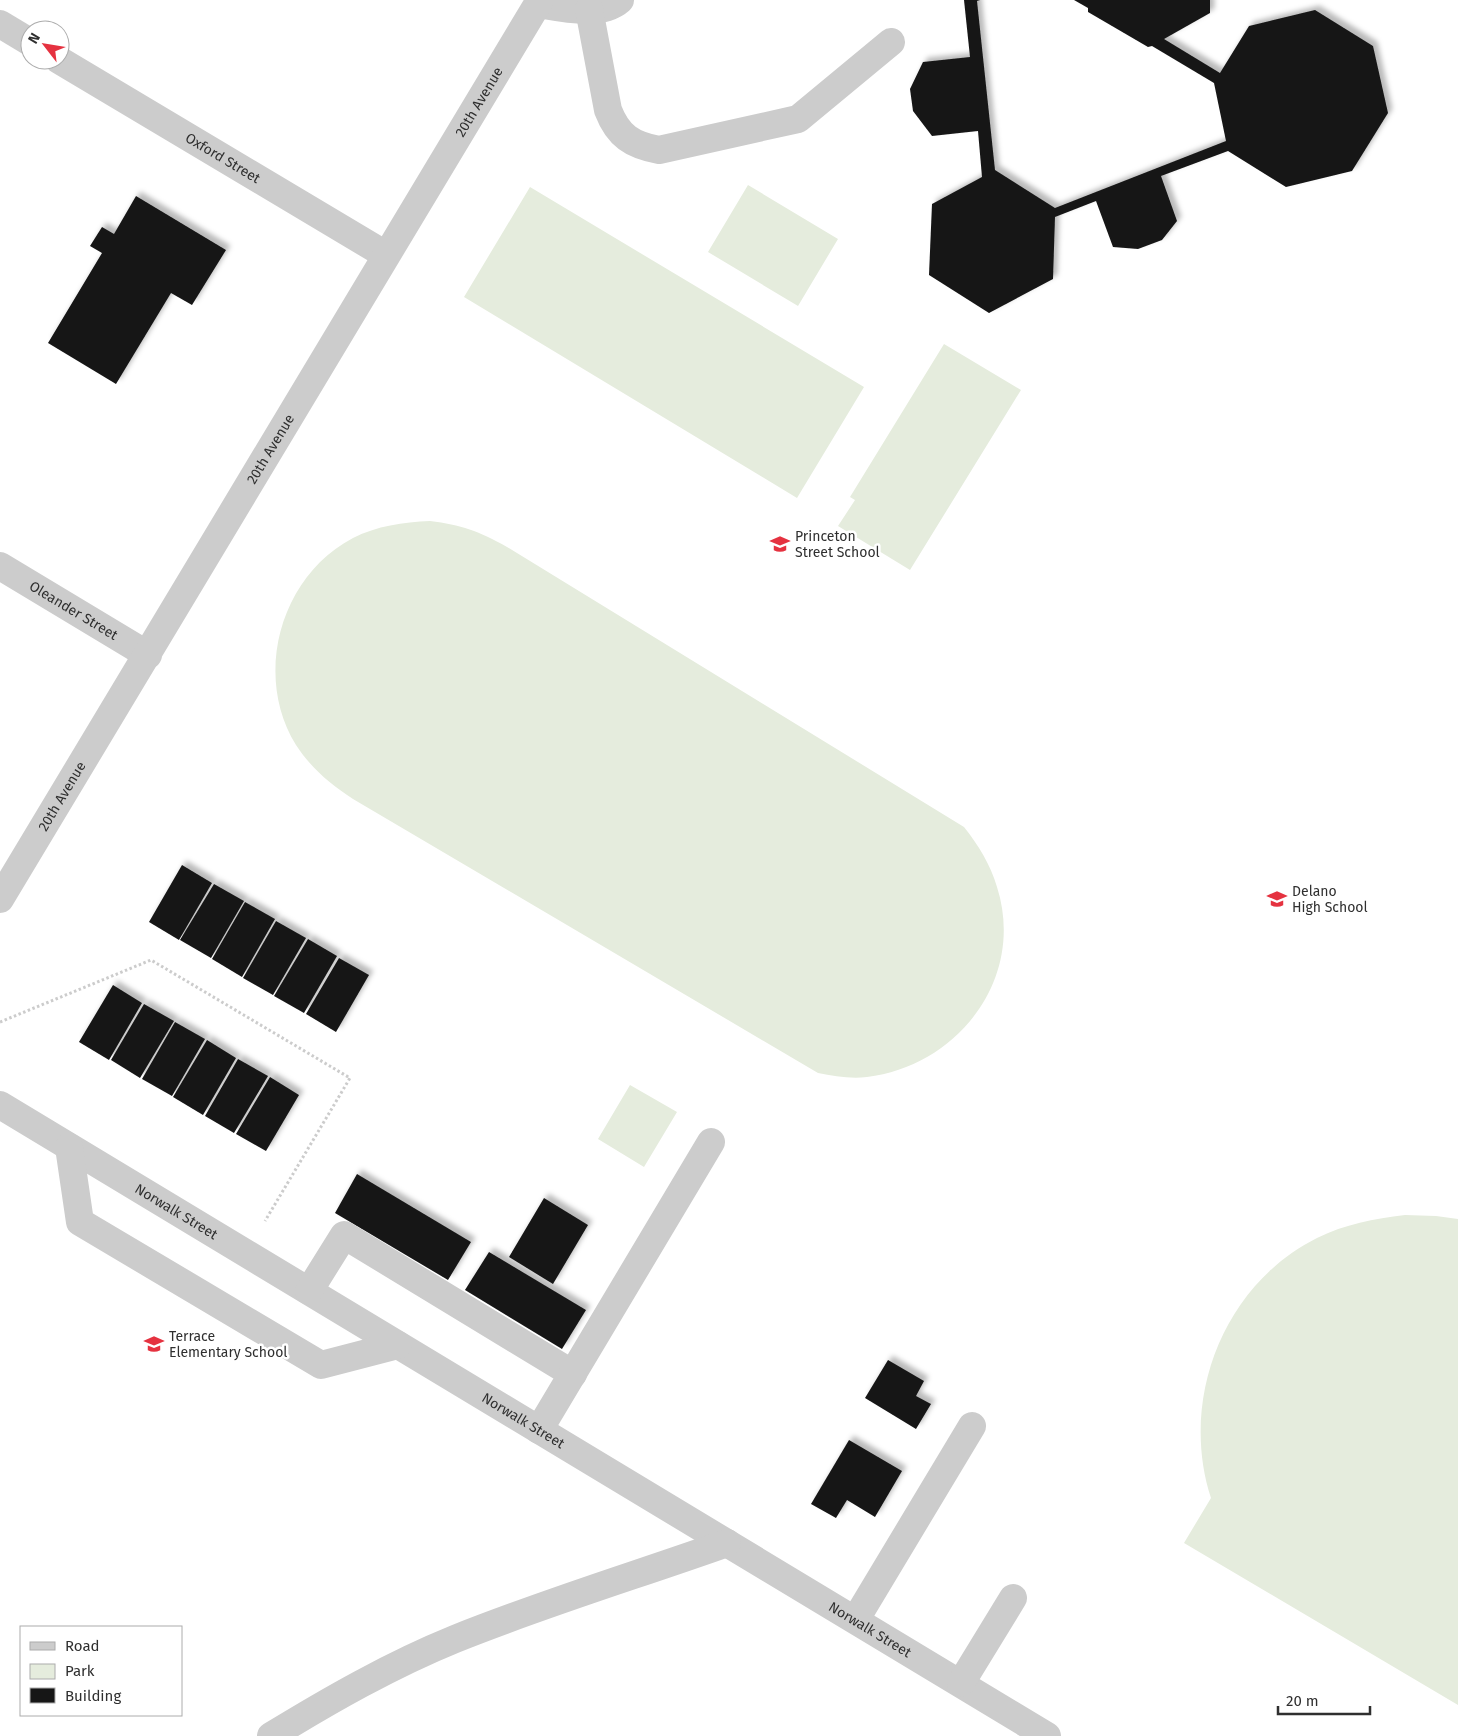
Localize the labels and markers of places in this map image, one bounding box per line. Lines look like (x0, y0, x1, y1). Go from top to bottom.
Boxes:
place label: Princeton Street School (795, 528, 880, 561)
school or university icon: Princeton Street School (769, 533, 791, 555)
place label: Delano High School (1292, 883, 1368, 916)
school or university icon: Delano High School (1266, 888, 1288, 910)
place label: Terrace Elementary School (169, 1328, 287, 1361)
school or university icon: Terrace Elementary School (143, 1333, 165, 1355)

